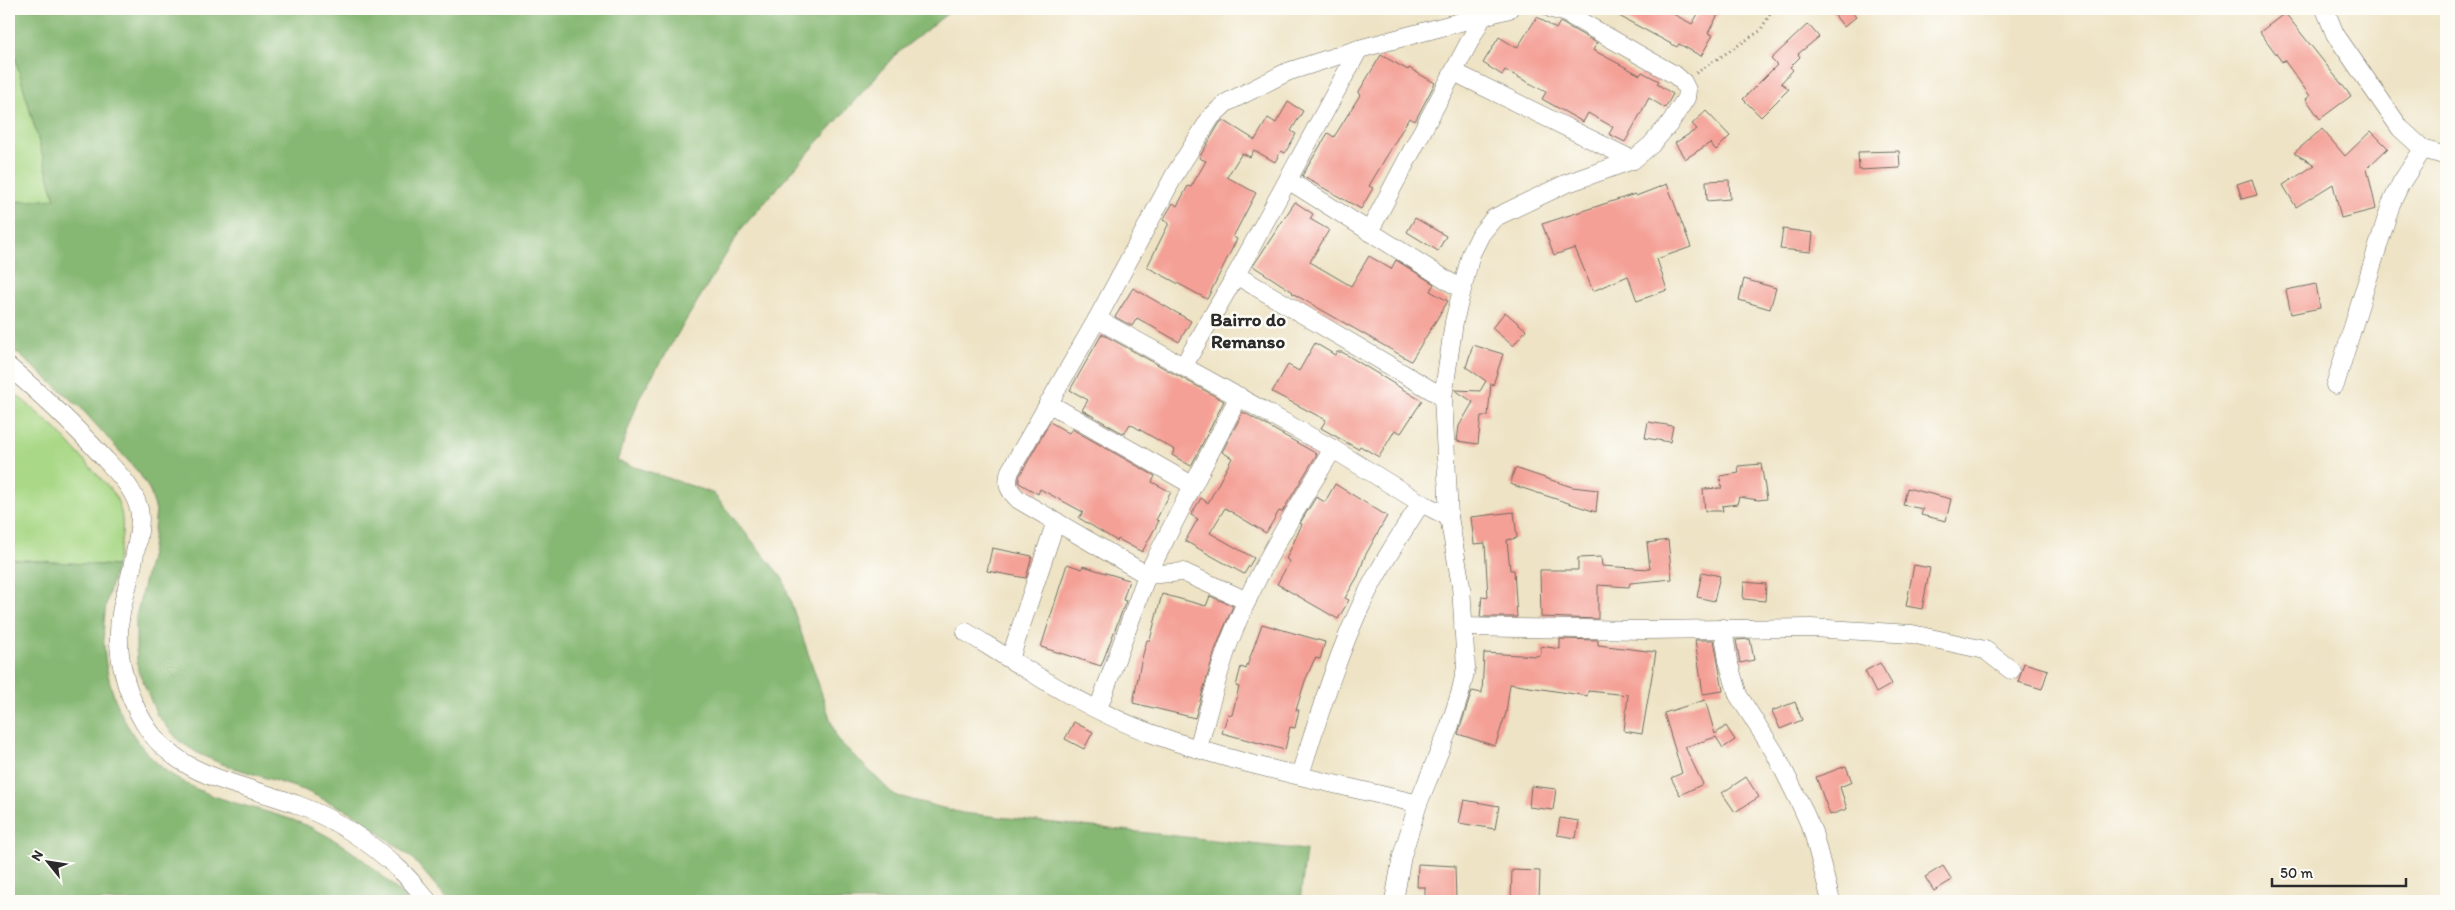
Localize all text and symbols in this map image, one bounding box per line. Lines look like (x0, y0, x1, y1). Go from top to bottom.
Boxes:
district label: Bairro do Remanso (1210, 308, 1286, 353)
north arrow (22, 838, 72, 888)
text: N (27, 847, 47, 864)
scale bar (2272, 855, 2406, 887)
text: 50 m (2280, 864, 2313, 882)

